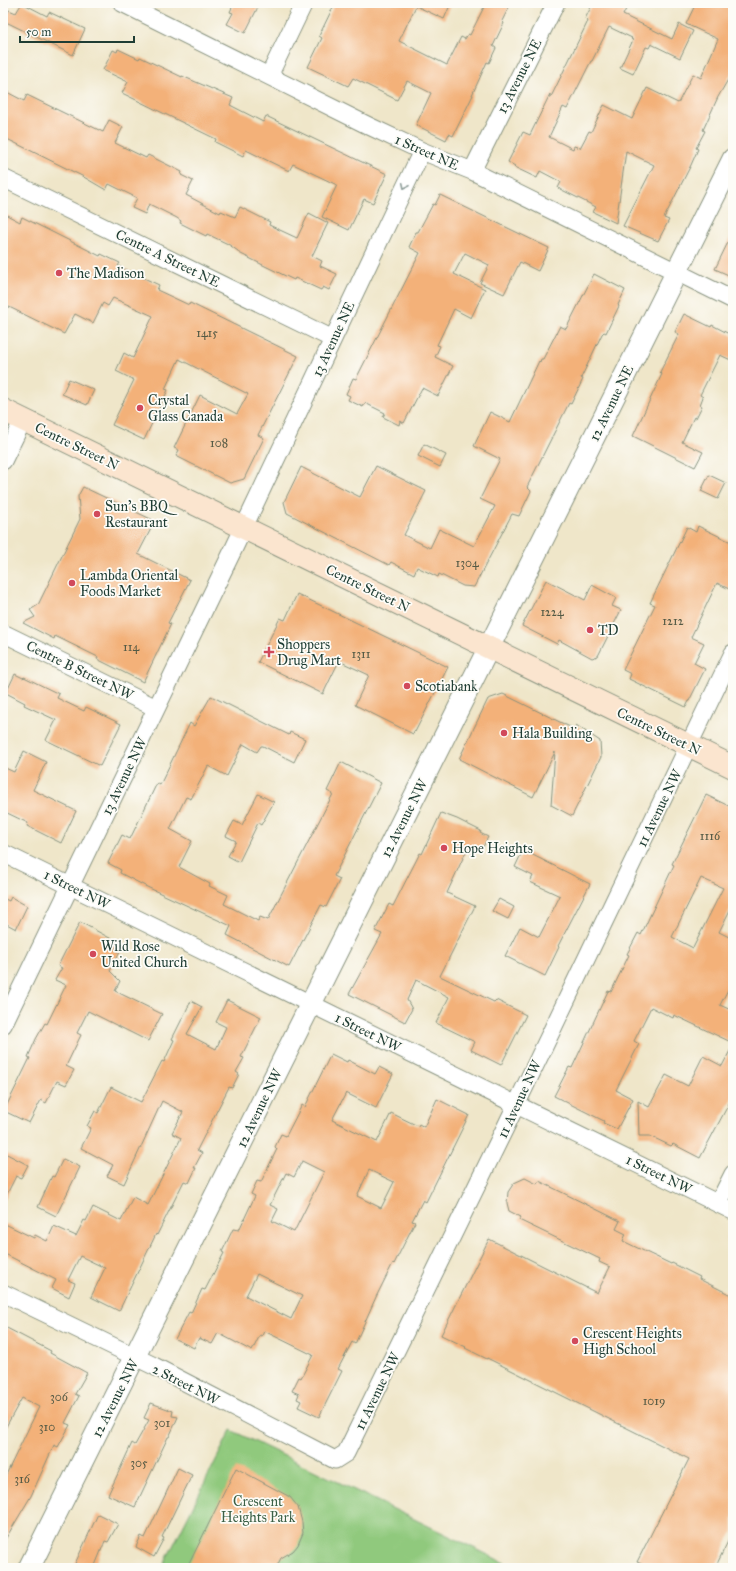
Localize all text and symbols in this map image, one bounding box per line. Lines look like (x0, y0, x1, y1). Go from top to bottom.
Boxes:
scale bar (20, 18, 134, 44)
text: 50 m (26, 25, 51, 39)
street label: 13 Avenue NE (493, 36, 545, 116)
street label: 1 Street NE (392, 131, 461, 174)
one-way arrow (402, 181, 410, 189)
street label: Centre A Street NE (113, 226, 223, 291)
place label: The Madison (67, 265, 145, 282)
marker: The Madison (54, 268, 64, 278)
street label: 13 Avenue NE (309, 299, 358, 380)
house number: 1415 (196, 326, 218, 340)
street label: 12 Avenue NE (586, 362, 637, 444)
place label: Crystal Glass Canada (148, 392, 223, 425)
marker: Crystal Glass Canada (135, 403, 145, 413)
street label: Centre Street N (32, 419, 122, 474)
house number: 108 (210, 436, 228, 450)
place label: Sun's BBQ Restaurant (105, 498, 178, 531)
marker: Sun's BBQ Restaurant (92, 509, 102, 519)
house number: 1304 (455, 556, 479, 570)
street label: Centre Street N (323, 561, 413, 616)
place label: Lambda Oriental Foods Market (80, 567, 179, 600)
marker: Lambda Oriental Foods Market (67, 578, 77, 588)
house number: 1224 (540, 605, 564, 619)
house number: 1212 (662, 614, 684, 628)
place label: TD (598, 622, 619, 639)
marker: TD (585, 625, 595, 635)
place label: Shoppers Drug Mart (277, 636, 341, 669)
street label: Centre B Street NW (23, 637, 137, 704)
house number: 114 (123, 640, 139, 654)
marker: Shoppers Drug Mart (264, 647, 274, 657)
house number: 1311 (351, 647, 371, 661)
place label: Scotiabank (415, 678, 478, 695)
marker: Scotiabank (402, 681, 412, 691)
street label: Centre Street N (614, 704, 704, 759)
place label: Hala Building (512, 725, 593, 742)
marker: Hala Building (499, 728, 509, 738)
street label: 13 Avenue NW (98, 734, 151, 818)
street label: 11 Avenue NW (633, 766, 686, 850)
street label: 12 Avenue NW (377, 776, 432, 860)
house number: 1116 (700, 829, 721, 843)
place label: Hope Heights (452, 840, 533, 857)
marker: Hope Heights (439, 843, 449, 853)
street label: 1 Street NW (41, 866, 113, 913)
place label: Wild Rose United Church (101, 938, 188, 971)
marker: Wild Rose United Church (88, 949, 98, 959)
street label: 1 Street NW (332, 1009, 404, 1056)
street label: 11 Avenue NW (494, 1057, 545, 1141)
street label: 12 Avenue NW (233, 1065, 286, 1150)
street label: 1 Street NW (623, 1151, 695, 1198)
place label: Crescent Heights High School (583, 1325, 682, 1358)
marker: Crescent Heights High School (570, 1336, 580, 1346)
street label: 11 Avenue NW (351, 1349, 404, 1433)
street label: 12 Avenue NW (88, 1356, 143, 1440)
street label: 2 Street NW (149, 1360, 223, 1409)
house number: 306 (50, 1390, 69, 1404)
house number: 1019 (643, 1394, 665, 1408)
house number: 301 (154, 1416, 170, 1430)
house number: 310 (39, 1420, 55, 1434)
house number: 305 (130, 1456, 148, 1470)
house number: 316 (14, 1472, 31, 1486)
park label: Crescent Heights Park (221, 1493, 296, 1526)

